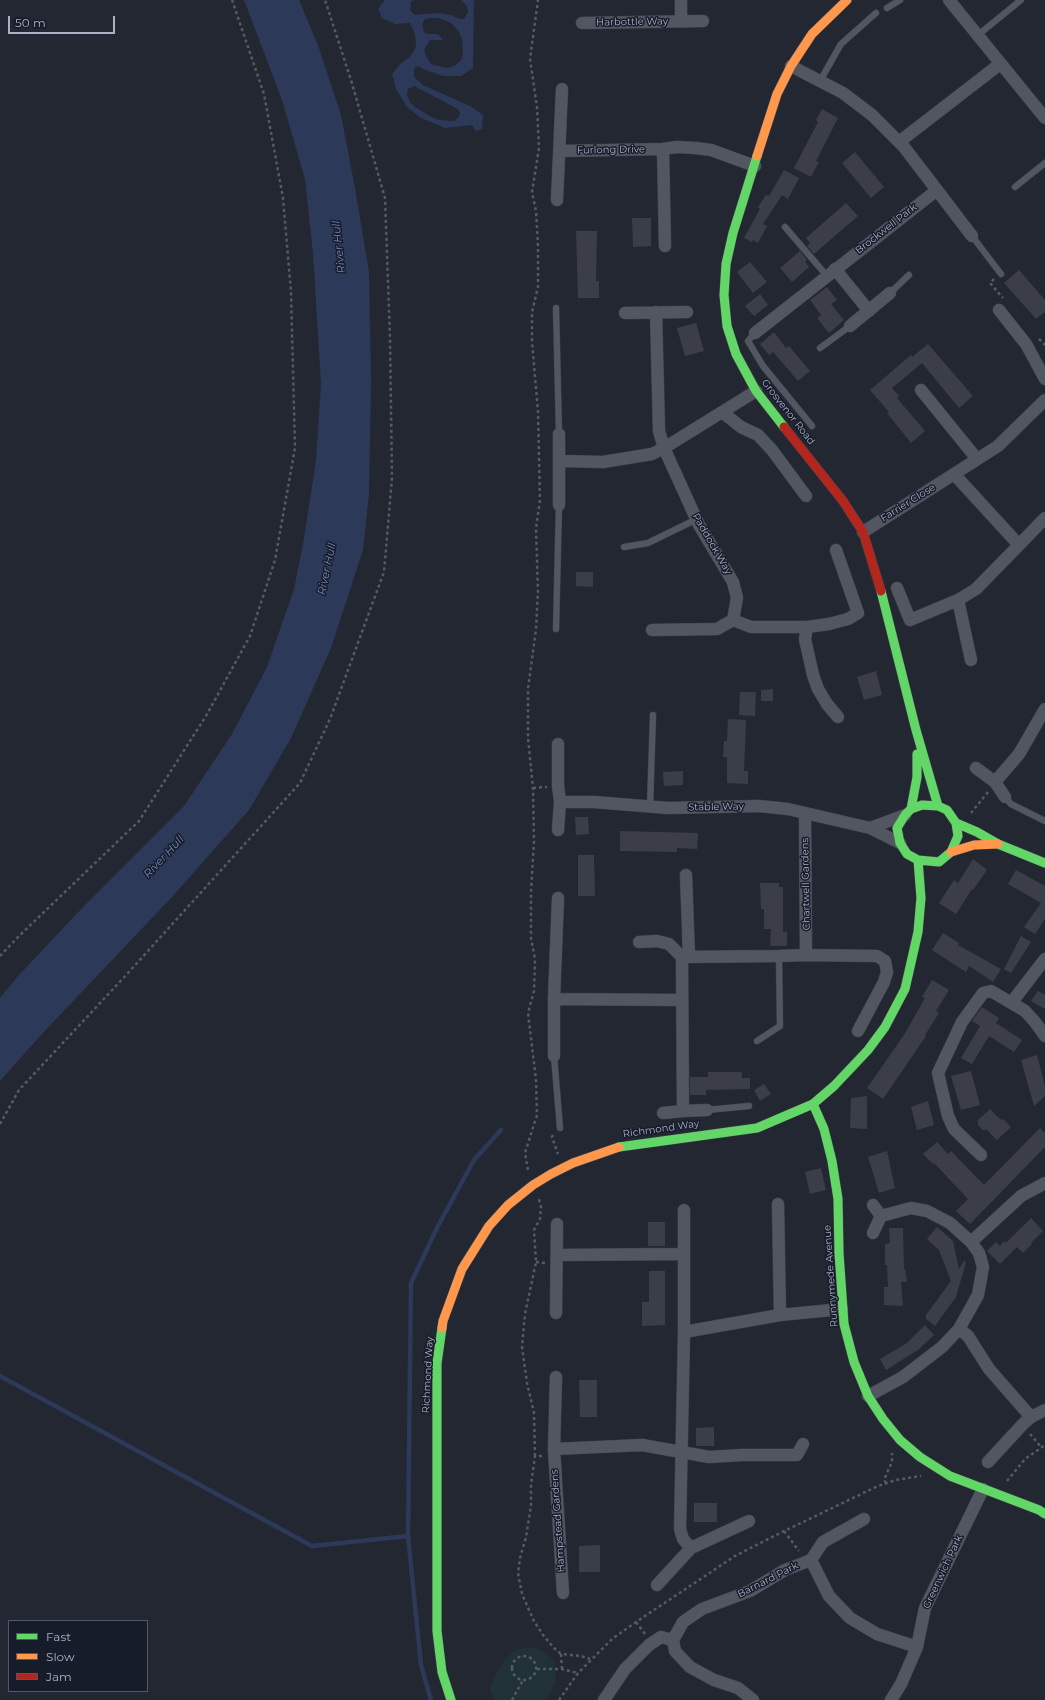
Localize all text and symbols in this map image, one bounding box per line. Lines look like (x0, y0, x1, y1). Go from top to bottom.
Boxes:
scale bar (10, 8, 117, 34)
text: 50 m (15, 15, 46, 30)
street label: Harbottle Way (596, 15, 668, 29)
street label: Furlong Drive (577, 143, 645, 157)
street label: Brockwell Park (853, 201, 919, 257)
water label: River Hull (330, 220, 348, 274)
street label: Grosvenor Road (759, 377, 817, 447)
street label: Farrier Close (878, 481, 938, 525)
street label: Paddock Way (690, 511, 734, 577)
water label: River Hull (315, 542, 339, 596)
street label: Stable Way (688, 801, 744, 813)
water label: River Hull (141, 833, 187, 881)
street label: Chartwell Gardens (799, 838, 813, 930)
street label: Richmond Way (622, 1118, 700, 1140)
street label: Runnymede Avenue (821, 1224, 841, 1328)
street label: Richmond Way (420, 1336, 436, 1414)
street label: Hampstead Gardens (548, 1469, 568, 1573)
street label: Greenwich Park (921, 1533, 965, 1611)
street label: Barnard Park (736, 1560, 800, 1600)
legend (8, 1620, 148, 1692)
text: Fast (46, 1629, 71, 1644)
text: Slow (46, 1649, 75, 1664)
text: Jam (46, 1669, 72, 1684)

